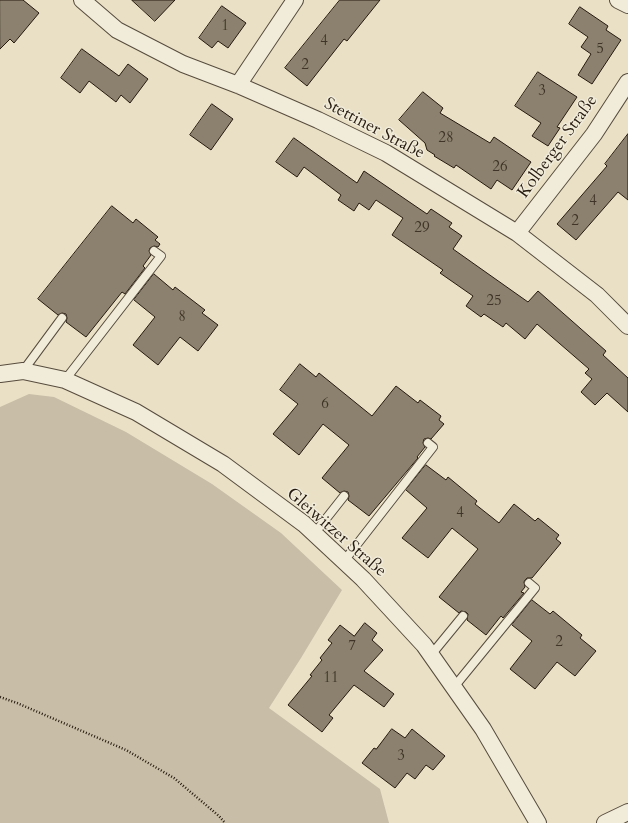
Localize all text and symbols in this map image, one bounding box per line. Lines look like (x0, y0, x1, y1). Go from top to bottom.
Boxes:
house number: 1 (221, 18, 229, 36)
house number: 4 (320, 33, 328, 51)
house number: 5 (596, 41, 604, 59)
house number: 2 (301, 57, 309, 75)
house number: 3 (538, 83, 546, 101)
street label: Kolberger Straße (514, 91, 602, 203)
street label: Stettiner Straße (320, 94, 428, 164)
house number: 28 (438, 130, 454, 148)
house number: 26 (492, 159, 508, 177)
house number: 4 (589, 193, 597, 211)
house number: 2 (571, 213, 579, 231)
house number: 29 (414, 220, 430, 238)
house number: 25 (486, 293, 502, 311)
house number: 8 (178, 309, 186, 327)
house number: 6 (321, 396, 329, 414)
street label: Gleiwitzer Straße (282, 484, 390, 582)
house number: 4 (456, 505, 464, 523)
house number: 2 (555, 634, 563, 652)
house number: 7 (348, 638, 356, 656)
house number: 11 (323, 670, 339, 688)
house number: 3 (397, 748, 405, 766)

